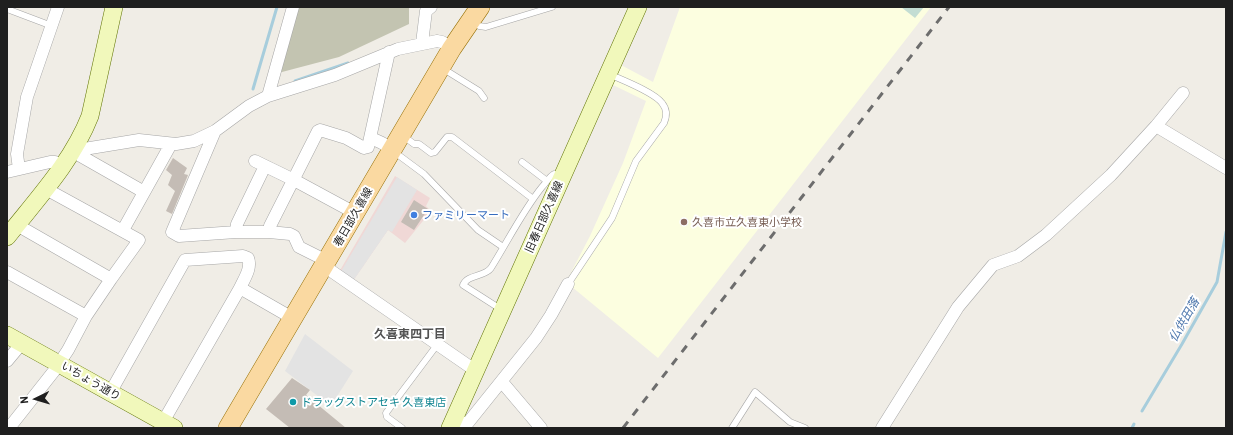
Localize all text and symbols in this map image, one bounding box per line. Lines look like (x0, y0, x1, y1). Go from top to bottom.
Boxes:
street label: 旧春日部久喜線 (522, 179, 566, 255)
street label: 春日部久喜線 (331, 185, 375, 249)
place label: ファミリーマート (422, 208, 510, 222)
marker: ファミリーマート (409, 210, 419, 220)
place label: 久喜市立久喜東小学校 (692, 215, 802, 229)
marker: 久喜市立久喜東小学校 (679, 217, 689, 227)
water label: 仏供田落 (1166, 296, 1202, 344)
district label: 久喜東四丁目 (374, 327, 446, 341)
street label: いちょう通り (59, 359, 123, 403)
north arrow (16, 379, 56, 419)
place label: ドラッグストアセキ 久喜東店 (301, 395, 446, 409)
text: N (17, 396, 30, 404)
marker: ドラッグストアセキ 久喜東店 (288, 397, 298, 407)

